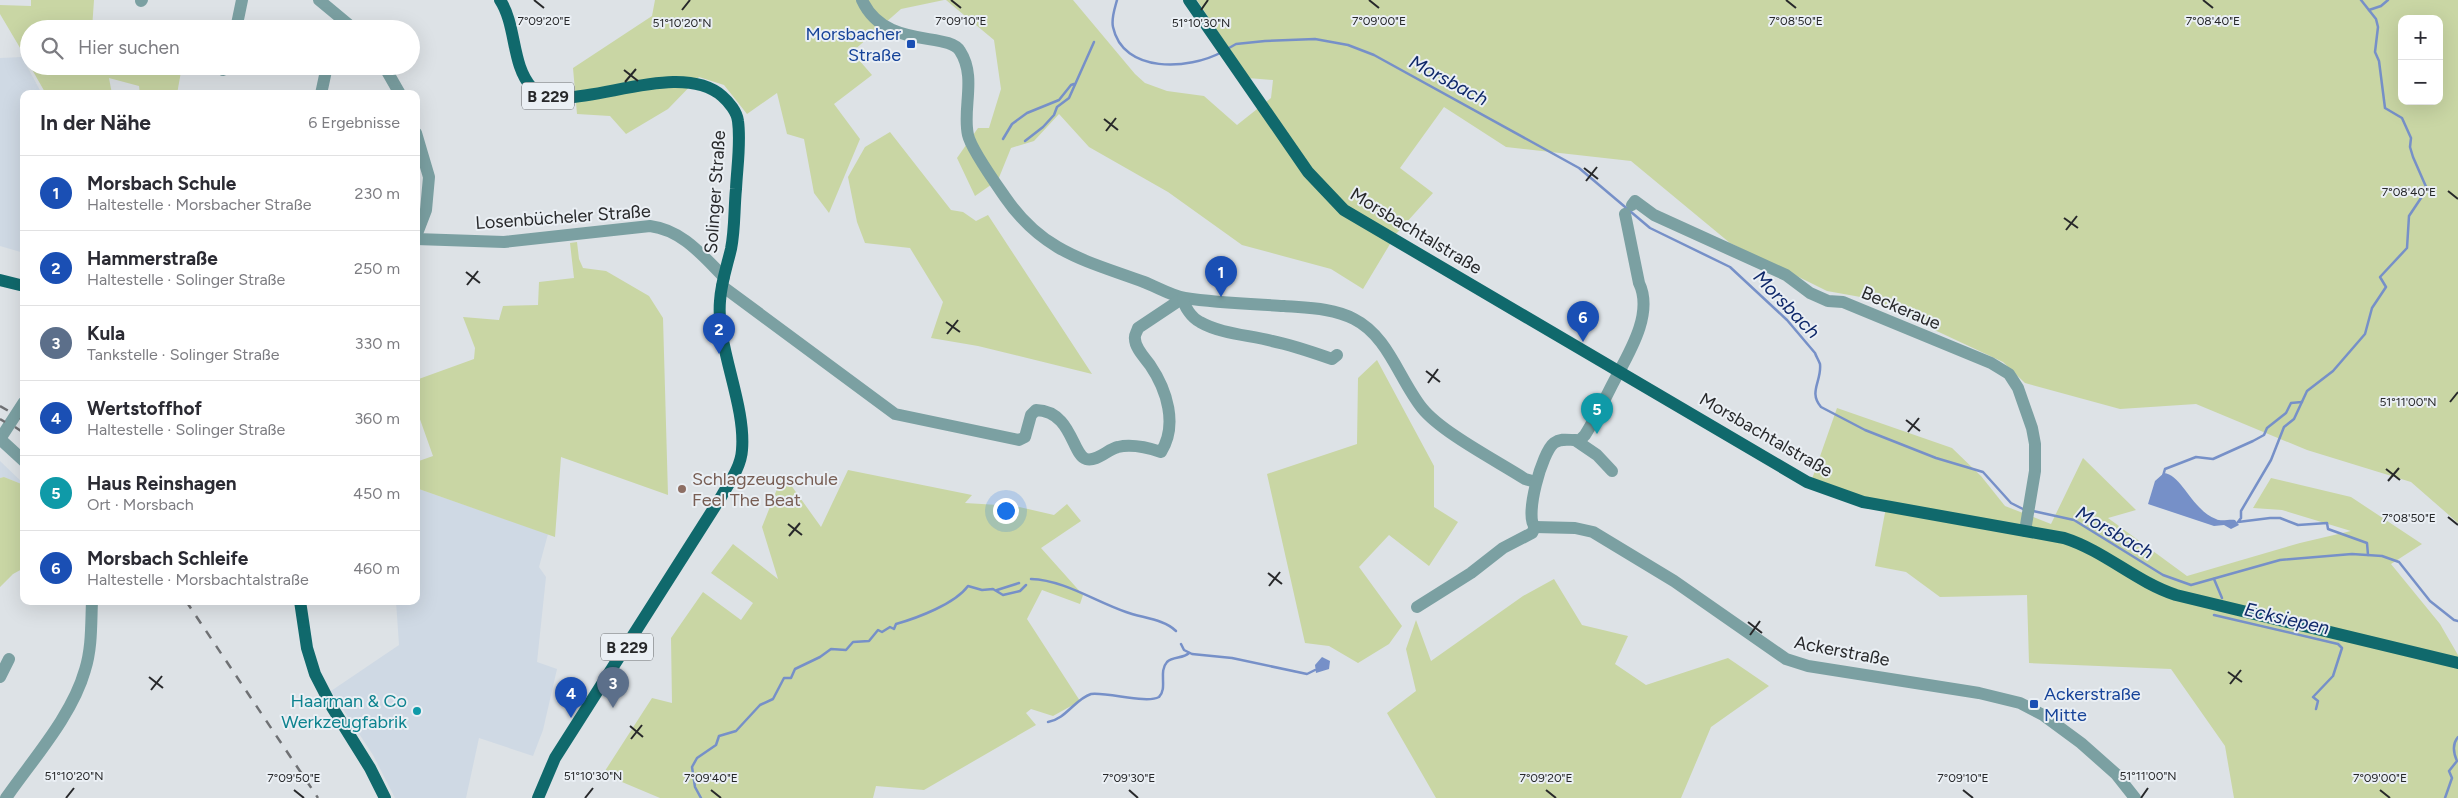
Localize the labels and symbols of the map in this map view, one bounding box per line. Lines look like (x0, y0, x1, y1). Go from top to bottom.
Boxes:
text: 7°09'20"E (517, 14, 571, 28)
text: 7°09'10"E (935, 14, 987, 28)
text: 7°09'00"E (1352, 14, 1406, 28)
text: 7°08'50"E (1769, 14, 1823, 28)
text: 7°08'40"E (2186, 14, 2240, 28)
text: 51°10'20"N (653, 16, 711, 30)
text: 51°10'30"N (1172, 16, 1230, 30)
place label: Morsbacher Straße (805, 23, 901, 66)
marker: Morsbacher Straße (905, 38, 917, 50)
water label: Morsbach (1406, 50, 1492, 111)
road number: B 229 (522, 82, 574, 110)
street label: Solinger Straße (700, 129, 730, 254)
street label: Morsbachtalstraße (1346, 183, 1486, 279)
text: 7°08'40"E (2382, 185, 2436, 199)
street label: Losenbücheler Straße (475, 200, 652, 234)
pin: 1 (1205, 256, 1237, 297)
water label: Morsbach (1749, 266, 1825, 343)
street label: Beckeraue (1858, 281, 1944, 335)
pin: 6 (1567, 301, 1599, 342)
pin: 2 (703, 313, 735, 354)
street label: Morsbachtalstraße (1696, 388, 1837, 482)
pin: 5 (1581, 393, 1613, 434)
text: 51°11'00"N (2379, 395, 2437, 409)
place label: Schlagzeugschule Feel The Beat (692, 468, 838, 511)
marker: Schlagzeugschule Feel The Beat (676, 483, 688, 495)
your location (993, 498, 1019, 524)
water label: Morsbach (2072, 501, 2158, 564)
text: 7°08'50"E (2382, 511, 2436, 525)
water label: Ecksiepen (2242, 598, 2332, 640)
street label: Ackerstraße (1792, 631, 1892, 671)
road number: B 229 (601, 634, 653, 660)
pin: 3 (597, 667, 629, 708)
pin: 4 (555, 677, 587, 718)
place label: Ackerstraße Mitte (2044, 683, 2141, 726)
place label: Haarman & Co Werkzeugfabrik (281, 690, 407, 733)
marker: Ackerstraße Mitte (2028, 698, 2040, 710)
marker: Haarman & Co Werkzeugfabrik (411, 705, 423, 717)
text: 51°10'20"N (45, 769, 103, 783)
text: 51°10'30"N (564, 769, 622, 783)
text: 51°11'00"N (2119, 769, 2177, 783)
text: 7°09'50"E (267, 771, 321, 785)
text: 7°09'40"E (684, 771, 738, 785)
text: 7°09'30"E (1103, 771, 1155, 785)
text: 7°09'20"E (1519, 771, 1573, 785)
text: 7°09'10"E (1937, 771, 1989, 785)
text: 7°09'00"E (2353, 771, 2407, 785)

